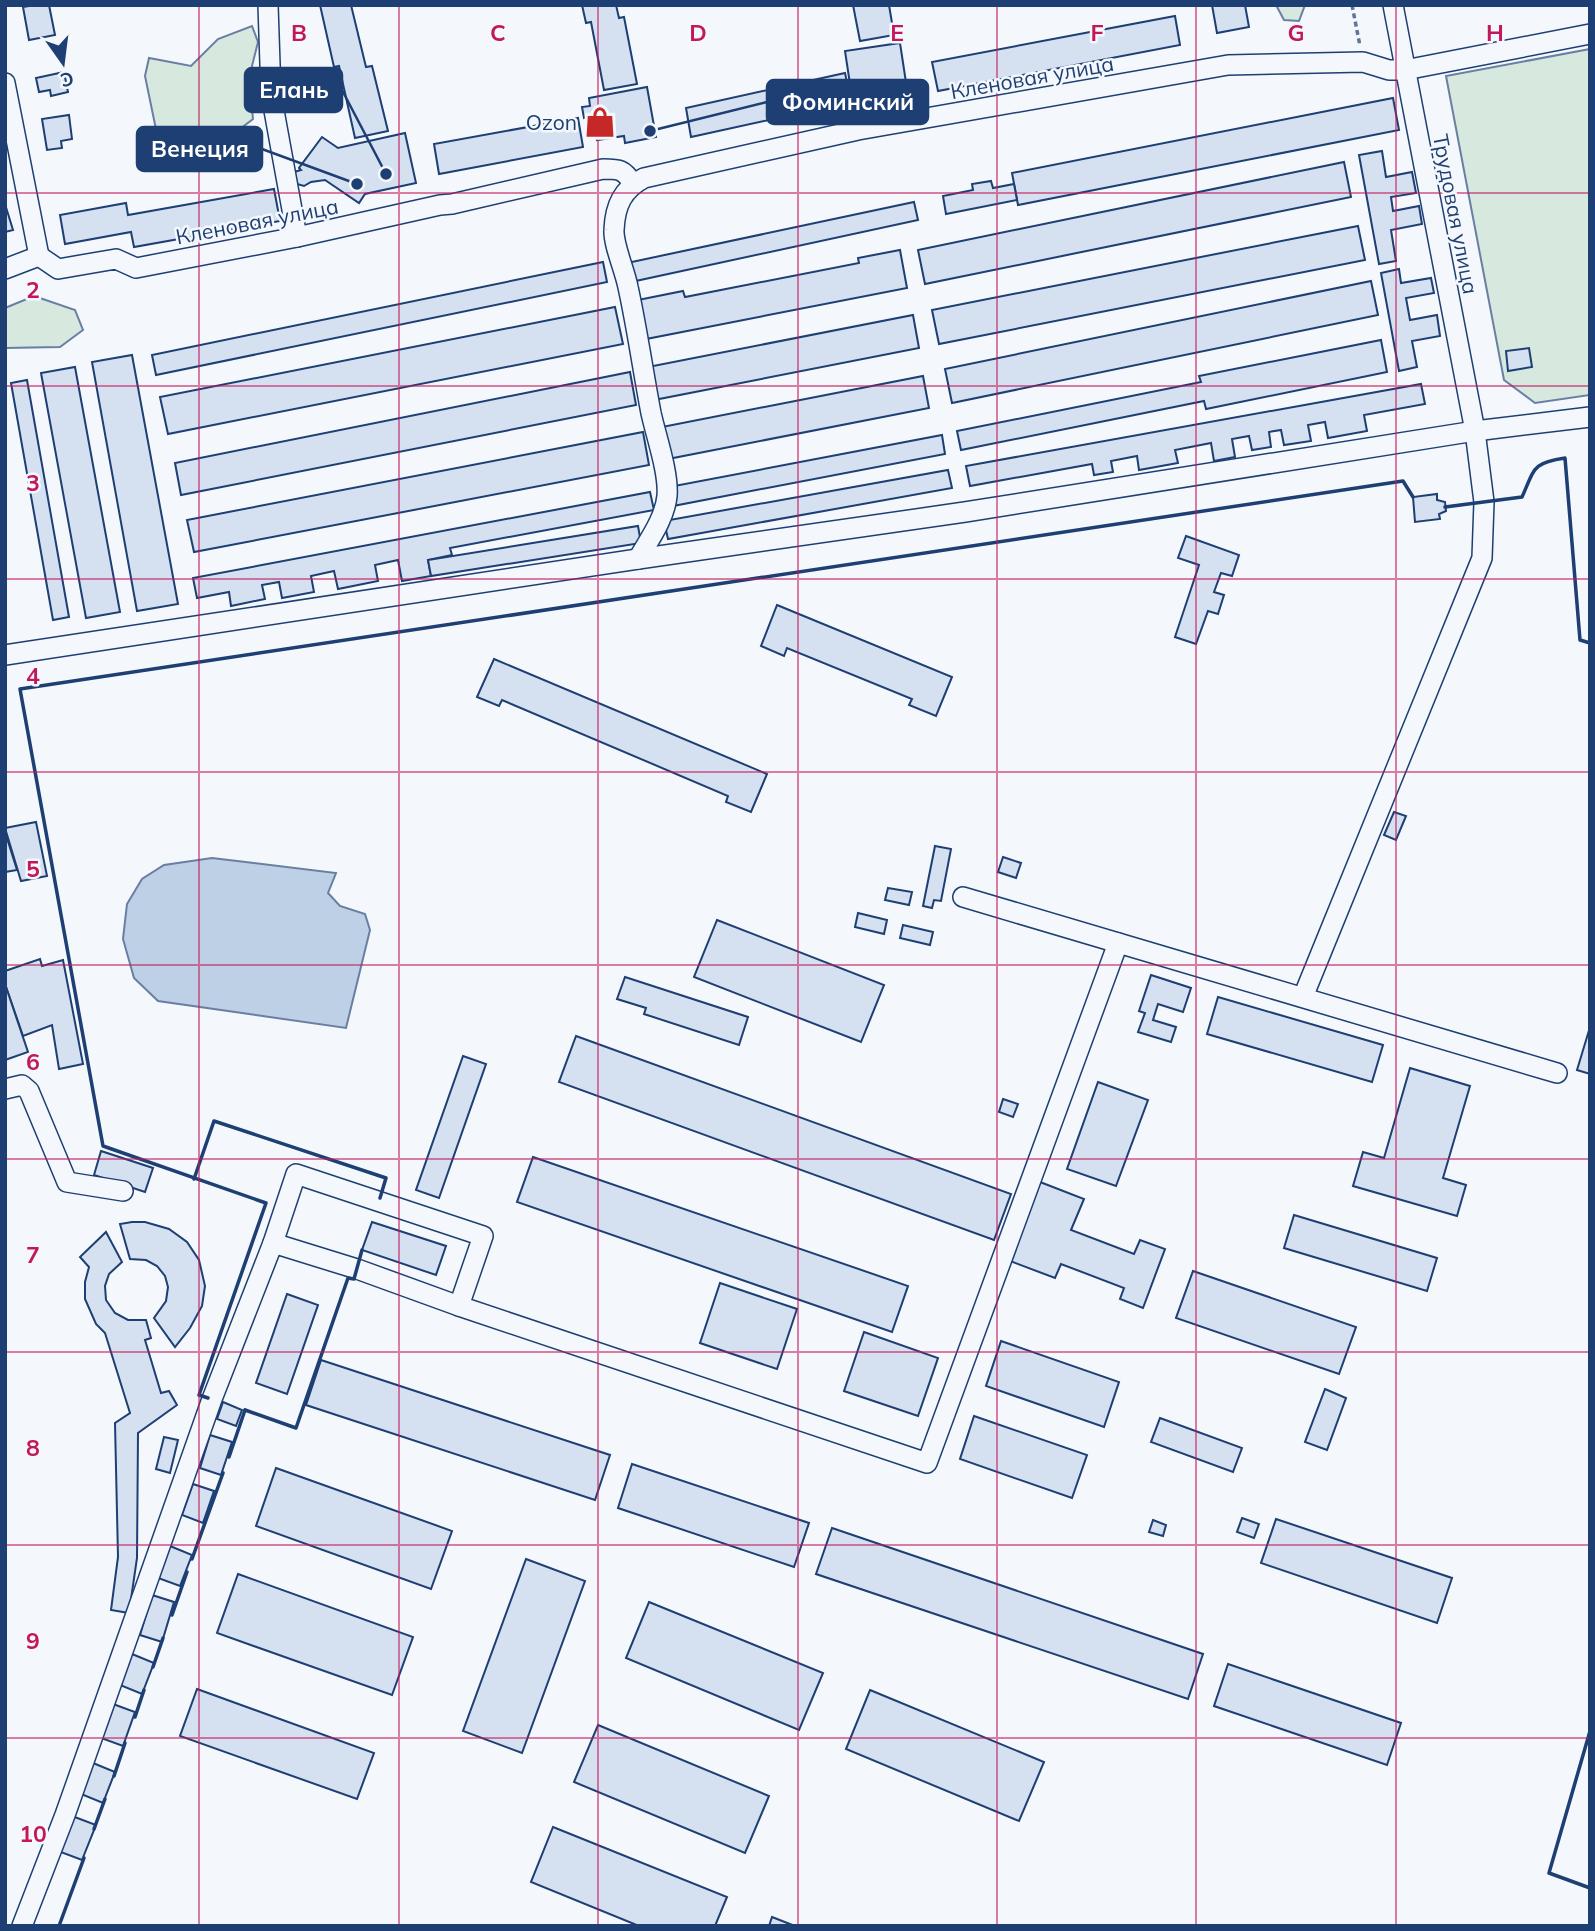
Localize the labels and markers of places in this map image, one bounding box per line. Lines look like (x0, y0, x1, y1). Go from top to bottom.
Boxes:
callout: Елань (245, 68, 342, 112)
callout: Фоминский (767, 80, 928, 124)
shop icon: Ozon (583, 105, 617, 139)
place label: Ozon (526, 109, 577, 135)
callout: Венеция (137, 127, 262, 171)

